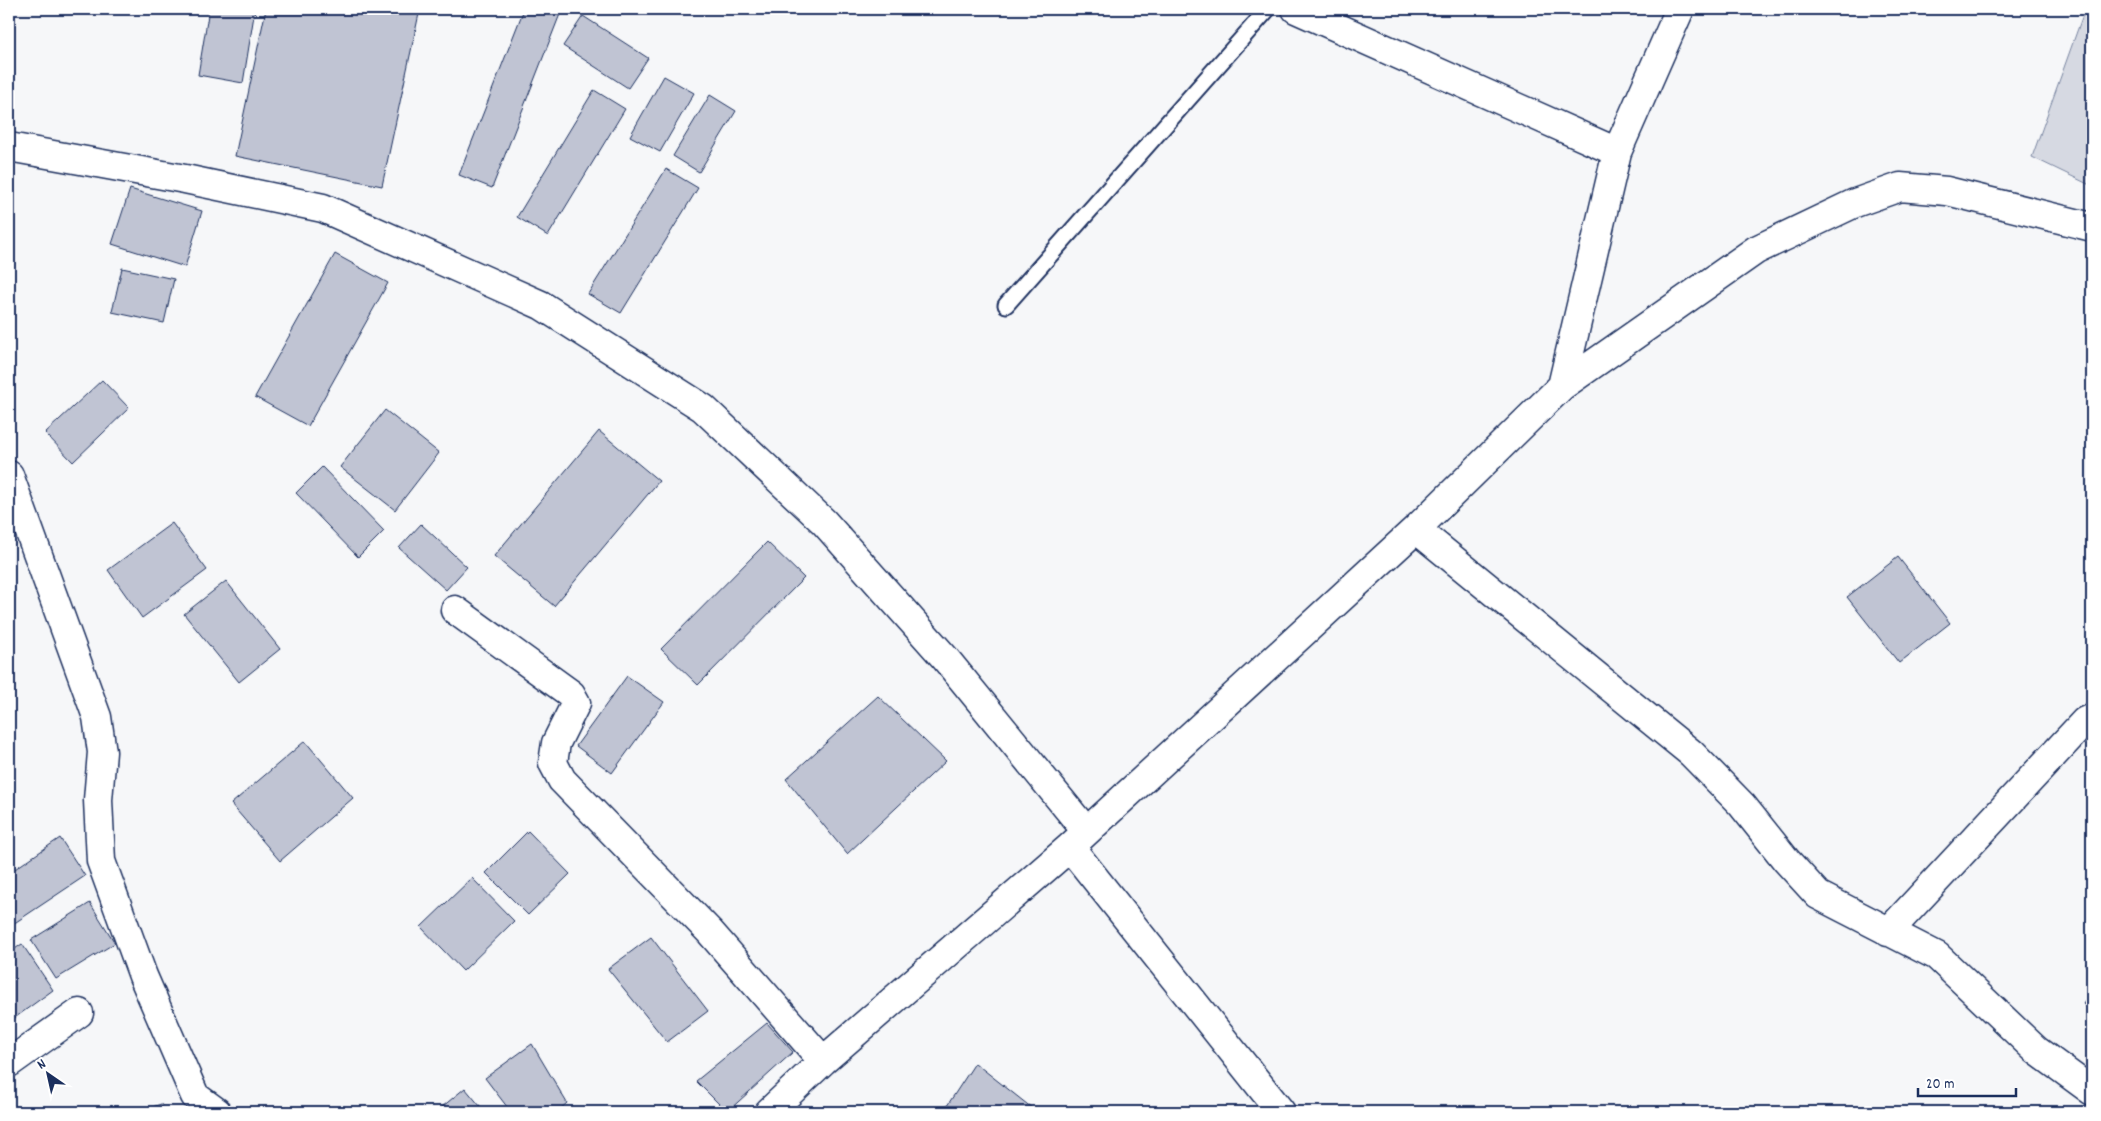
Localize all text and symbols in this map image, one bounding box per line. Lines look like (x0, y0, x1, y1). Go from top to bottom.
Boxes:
north arrow (22, 1048, 72, 1098)
text: N (33, 1055, 50, 1075)
scale bar (1918, 1066, 2016, 1098)
text: 20 m (1926, 1074, 1954, 1096)

